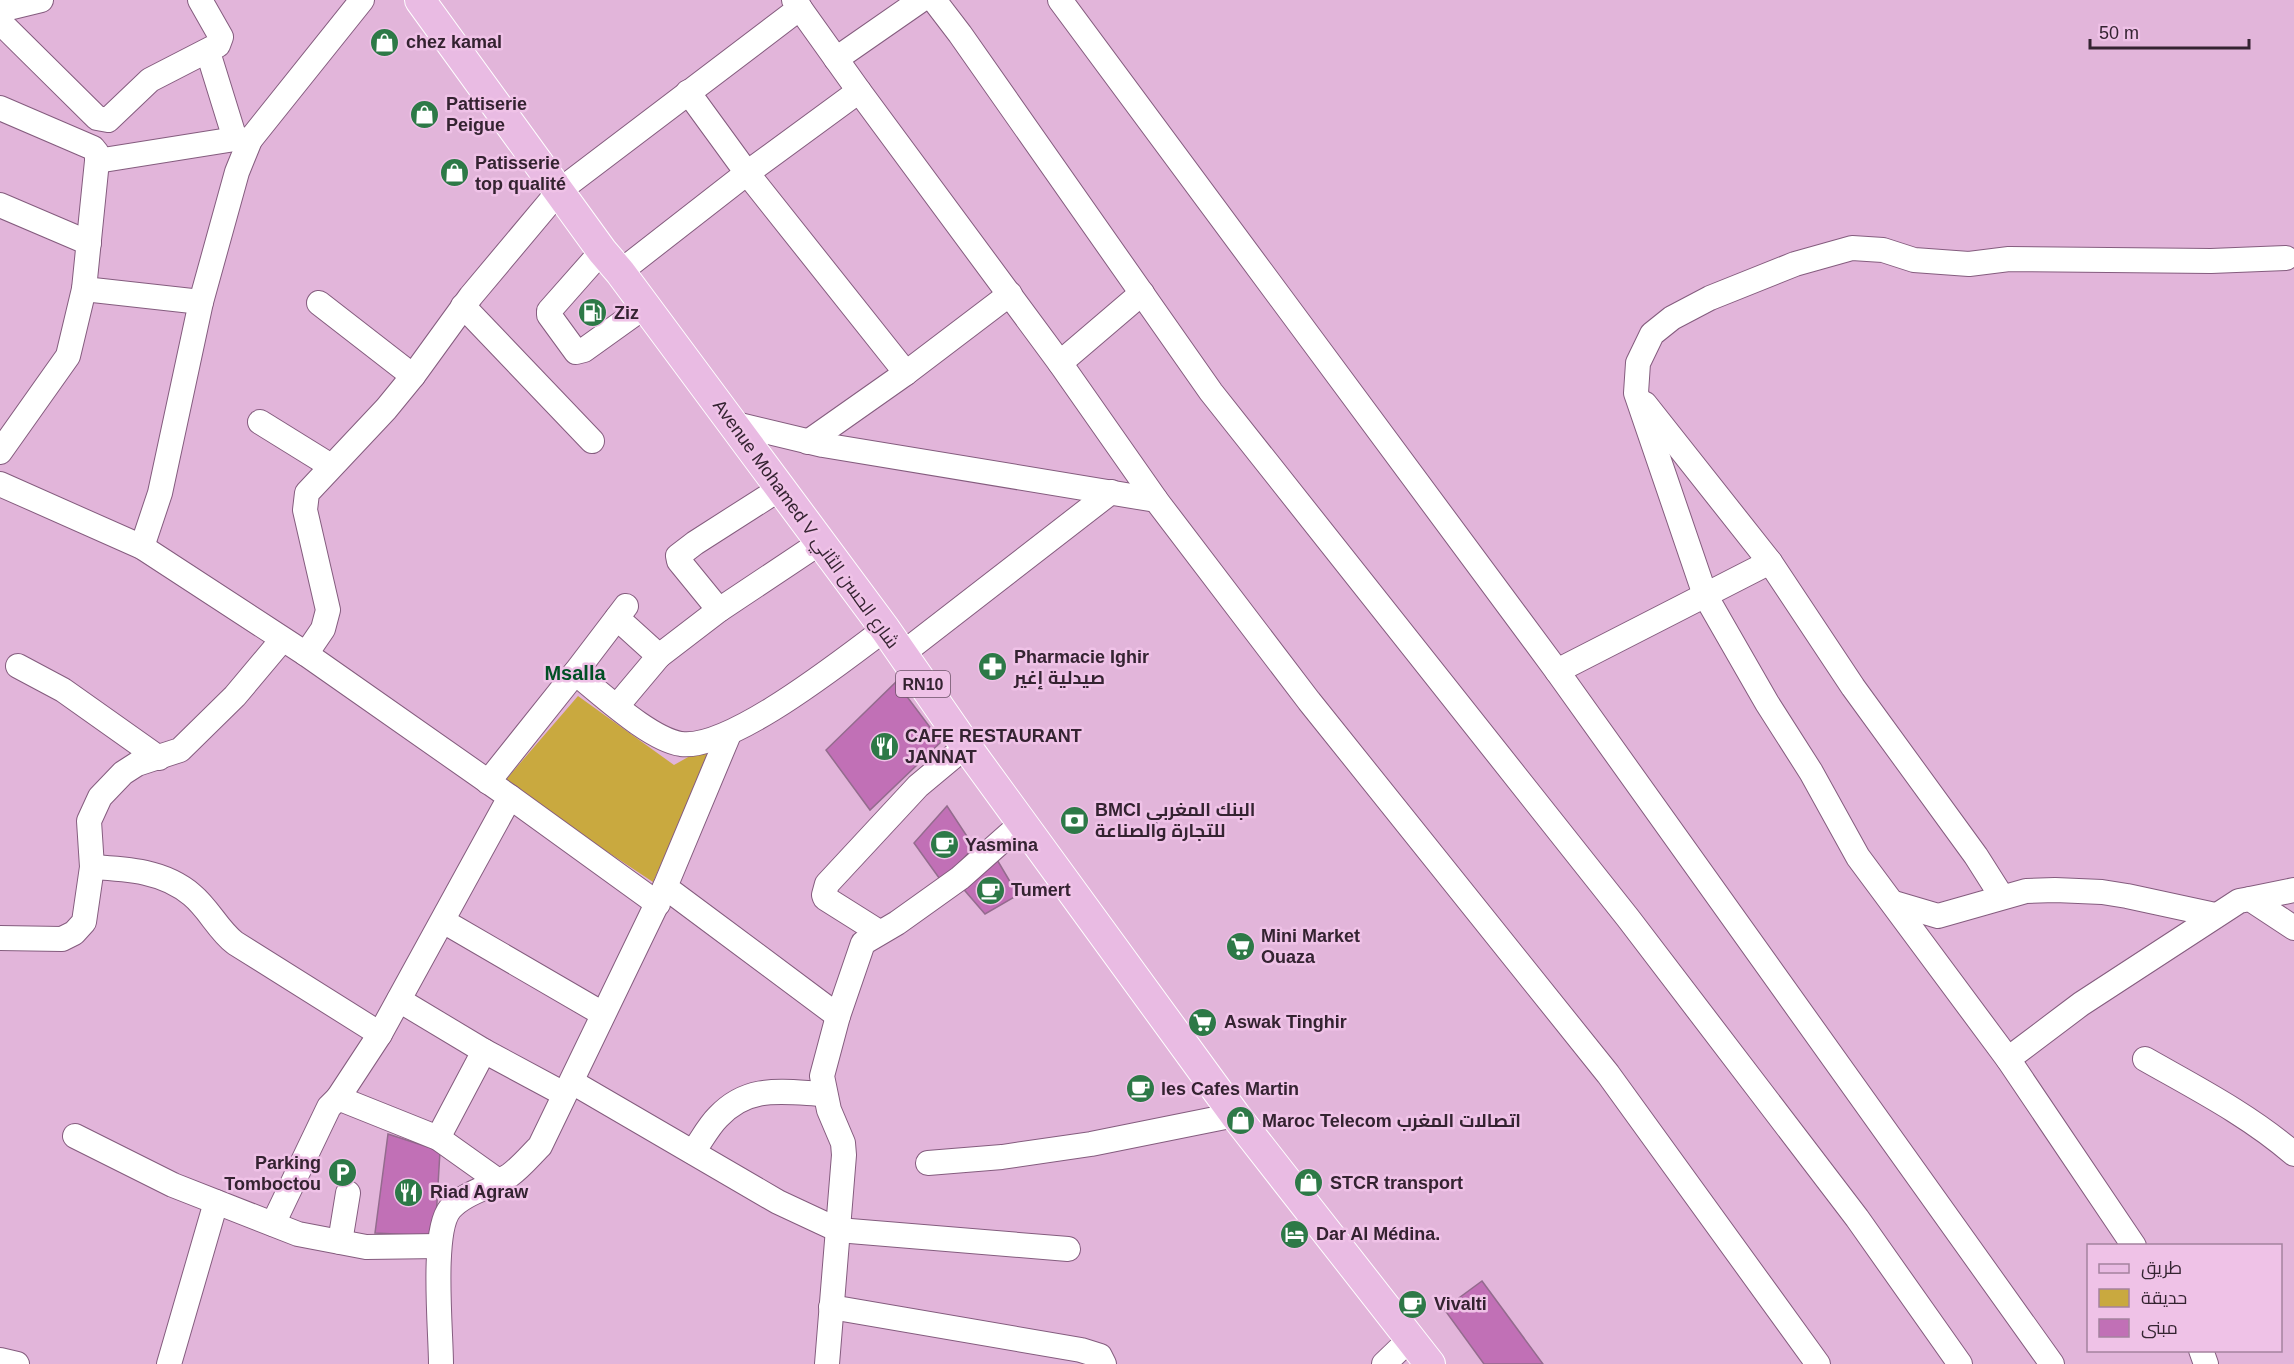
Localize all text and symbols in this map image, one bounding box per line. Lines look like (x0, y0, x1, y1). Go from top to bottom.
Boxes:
scale bar (2090, 12, 2249, 50)
text: 50 m (2099, 23, 2139, 43)
shop icon: chez kamal (369, 26, 401, 58)
place label: chez kamal (406, 32, 502, 52)
place label: Pattiserie Peigue (446, 94, 527, 135)
shop icon: Pattiserie Peigue (409, 98, 441, 130)
place label: Patisserie top qualité (475, 153, 566, 194)
shop icon: Patisserie top qualité (438, 157, 470, 189)
fuel station icon: Ziz (577, 297, 609, 329)
place label: Ziz (614, 303, 639, 323)
street label: Avenue Mohamed V شارع الحسن الثاني (706, 396, 903, 654)
place label: Pharmacie Ighir صيدلية إغير (1013, 647, 1149, 690)
pharmacy icon: Pharmacie Ighir صيدلية إغير (977, 651, 1009, 683)
district label: Msalla (544, 662, 606, 684)
road number: RN10 (896, 671, 950, 697)
place label: CAFE RESTAURANT JANNAT (905, 726, 1082, 767)
restaurant icon: CAFE RESTAURANT JANNAT (868, 730, 900, 762)
place label: BMCI البنك المغربي للتجارة والصناعة (1095, 800, 1255, 842)
bank icon: BMCI البنك المغربي للتجارة والصناعة (1058, 804, 1090, 836)
cafe icon: Yasmina (928, 829, 960, 861)
place label: Yasmina (965, 835, 1039, 855)
cafe icon: Tumert (974, 874, 1006, 906)
place label: Tumert (1011, 880, 1071, 900)
place label: Mini Market Ouaza (1261, 926, 1360, 967)
supermarket icon: Mini Market Ouaza (1224, 930, 1256, 962)
supermarket icon: Aswak Tinghir (1187, 1006, 1219, 1038)
place label: Aswak Tinghir (1224, 1012, 1347, 1032)
cafe icon: les Cafes Martin (1124, 1073, 1156, 1105)
place label: les Cafes Martin (1161, 1079, 1299, 1099)
shop icon: Maroc Telecom اتصالات المغرب (1225, 1105, 1257, 1137)
place label: Maroc Telecom اتصالات المغرب (1262, 1111, 1521, 1132)
place label: Parking Tomboctou (224, 1153, 321, 1194)
parking icon: Parking Tomboctou (326, 1157, 358, 1189)
shop icon: STCR transport (1293, 1167, 1325, 1199)
place label: STCR transport (1330, 1173, 1463, 1193)
restaurant icon: Riad Agraw (393, 1176, 425, 1208)
place label: Riad Agraw (430, 1182, 529, 1202)
hotel icon: Dar Al Médina. (1279, 1218, 1311, 1250)
place label: Dar Al Médina. (1316, 1224, 1440, 1244)
legend (2087, 1244, 2282, 1352)
text: طريق (2141, 1258, 2182, 1280)
cafe icon: Vivalti (1397, 1288, 1429, 1320)
text: حديقة (2141, 1288, 2187, 1308)
place label: Vivalti (1434, 1294, 1487, 1314)
text: مبنى (2141, 1318, 2178, 1339)

